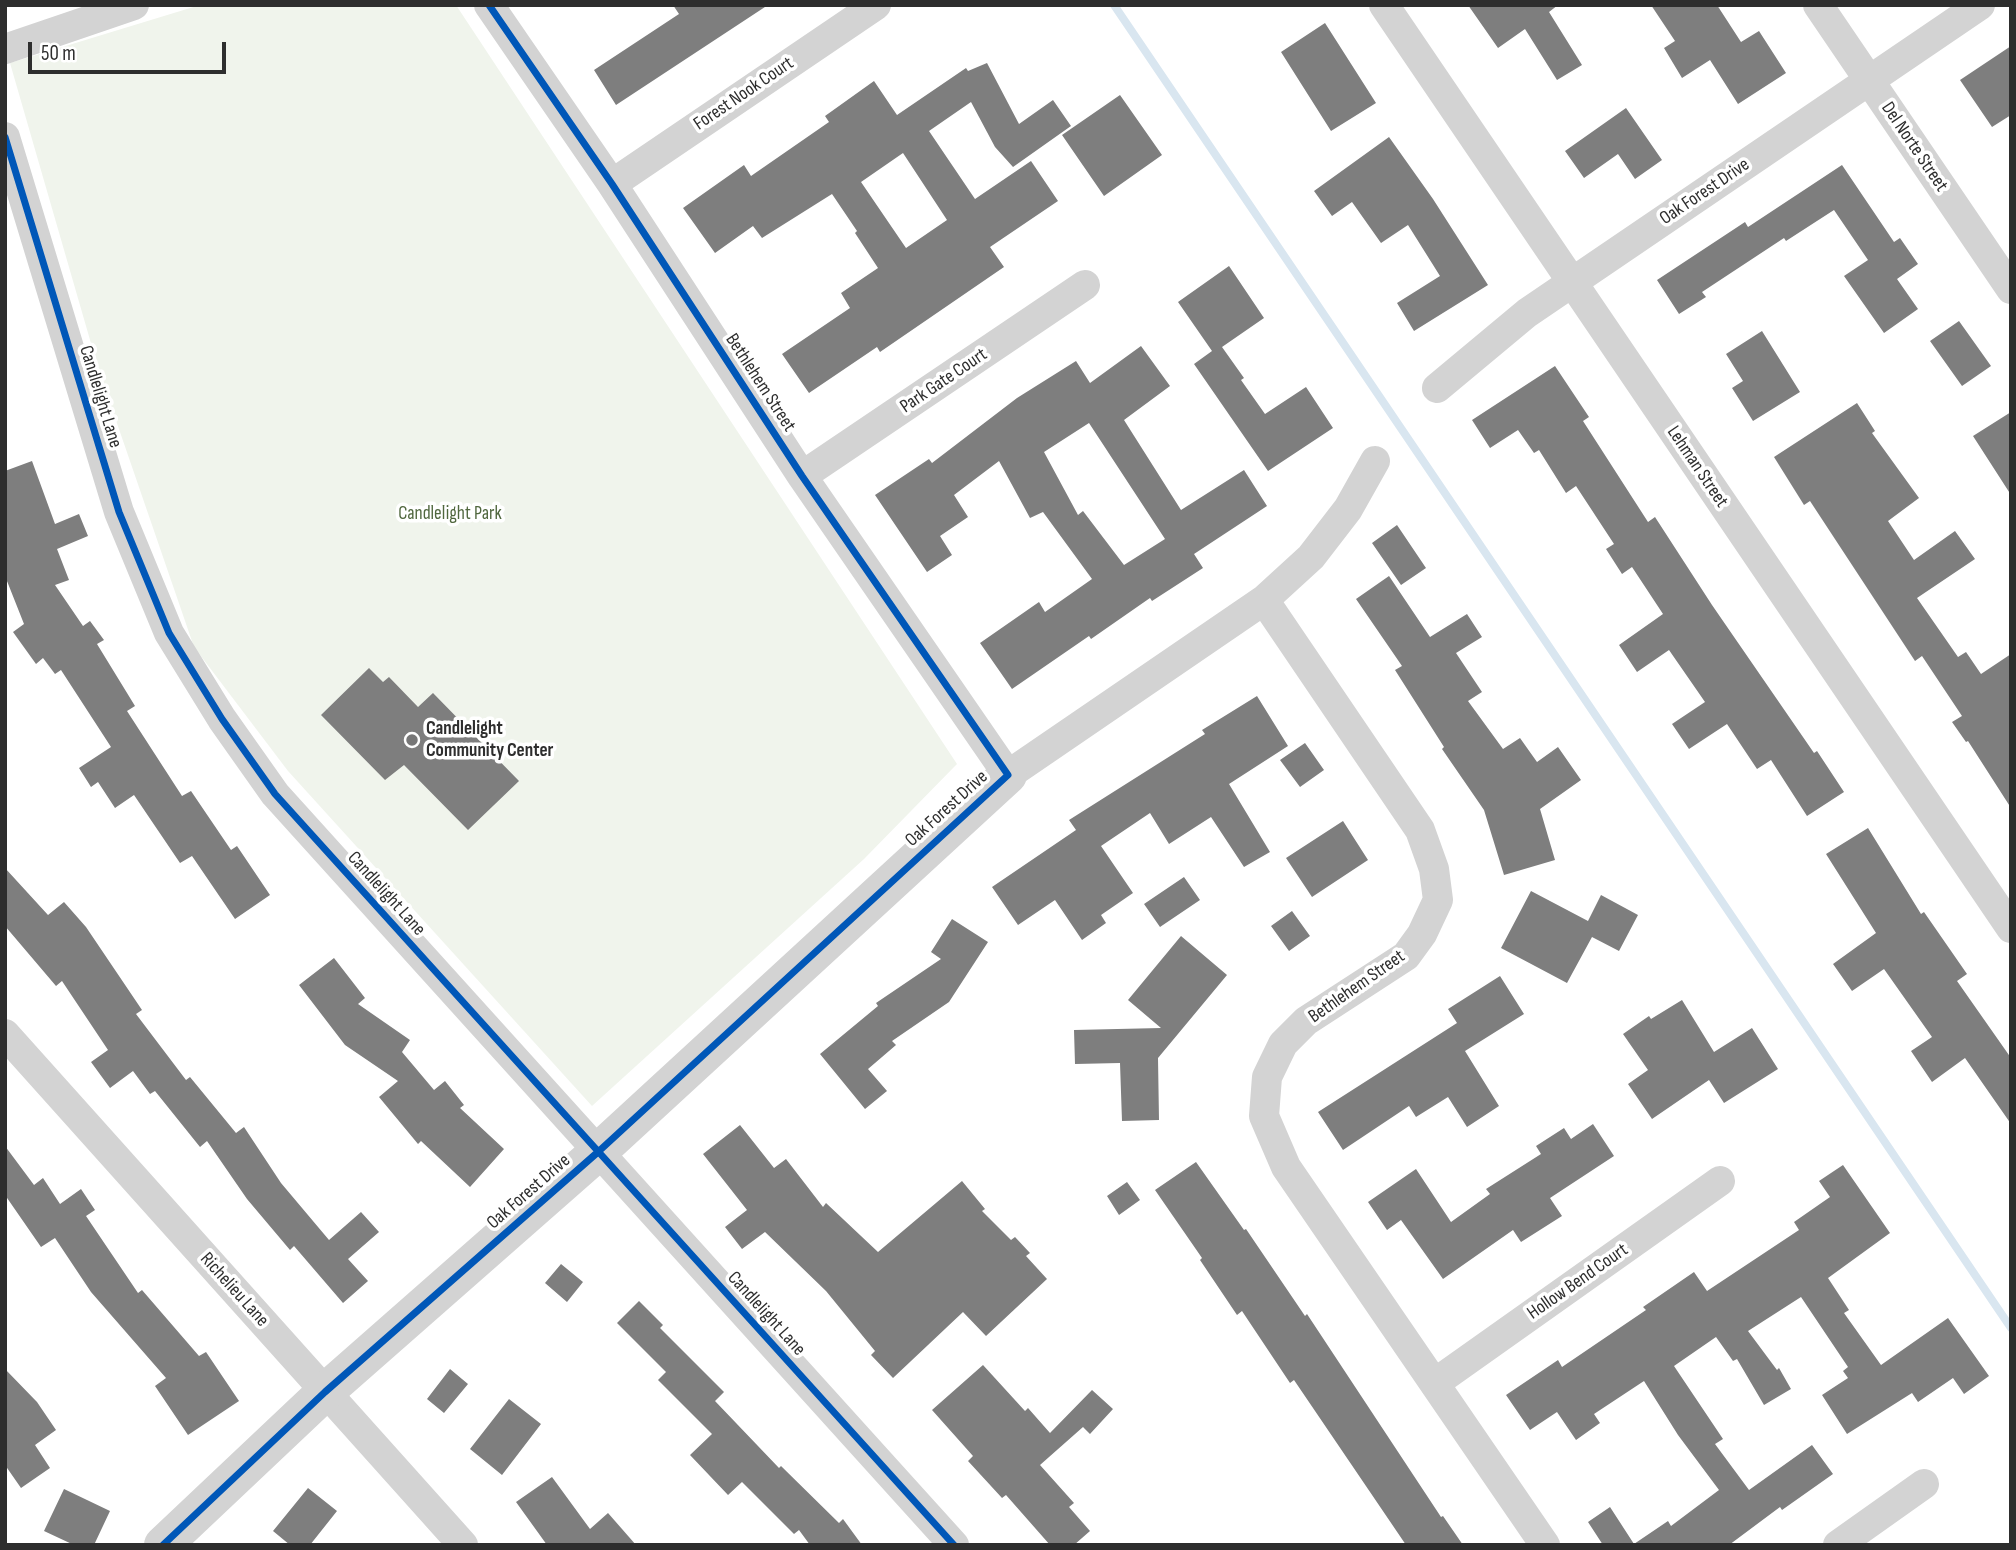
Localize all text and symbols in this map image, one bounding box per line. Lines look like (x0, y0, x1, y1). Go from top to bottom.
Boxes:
scale bar (32, 28, 229, 72)
text: 50 m (41, 41, 76, 66)
street label: Forest Nook Court (690, 52, 798, 136)
street label: Del Norte Street (1876, 98, 1952, 196)
street label: Oak Forest Drive (1656, 154, 1754, 230)
street label: Bethlehem Street (720, 330, 800, 436)
street label: Candlelight Lane (74, 343, 126, 451)
street label: Park Gate Court (896, 344, 992, 418)
street label: Lehman Street (1661, 422, 1733, 512)
park label: Candlelight Park (398, 503, 502, 525)
place label: Candlelight Community Center (426, 718, 553, 762)
marker: Candlelight Community Center (404, 732, 420, 748)
street label: Oak Forest Drive (901, 766, 993, 852)
street label: Candlelight Lane (342, 847, 430, 941)
street label: Bethlehem Street (1305, 945, 1409, 1029)
street label: Oak Forest Drive (483, 1150, 575, 1234)
street label: Hollow Bend Court (1523, 1239, 1633, 1325)
street label: Richelieu Lane (195, 1248, 273, 1332)
street label: Candlelight Lane (722, 1267, 810, 1361)

